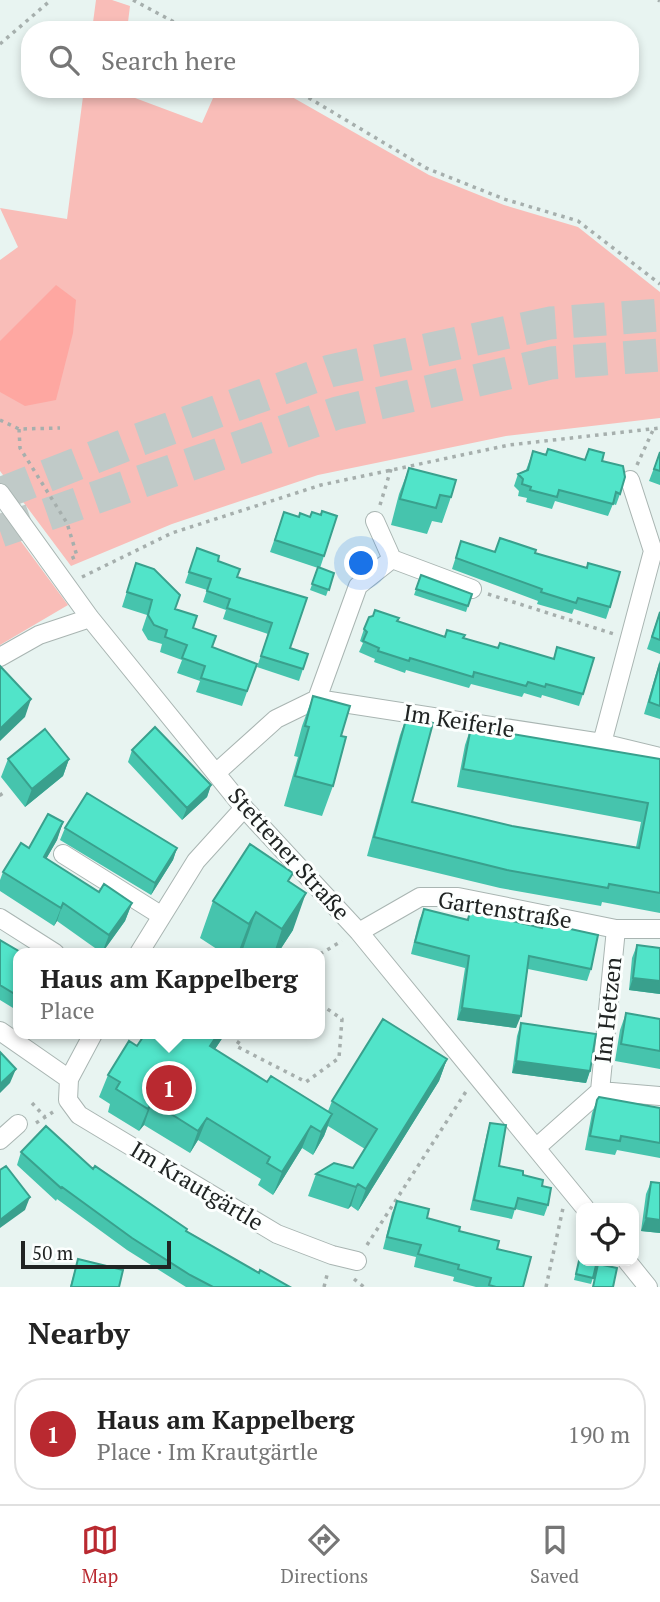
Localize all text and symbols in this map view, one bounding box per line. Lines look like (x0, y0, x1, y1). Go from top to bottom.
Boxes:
search box (21, 21, 639, 98)
icon: search (45, 41, 83, 79)
text: Search here (101, 43, 236, 77)
your location (344, 546, 378, 580)
street label: Im Keiferle (401, 696, 517, 745)
street label: Stettener Straße (222, 781, 357, 927)
street label: Gartenstraße (436, 884, 574, 935)
popup (13, 948, 325, 1039)
street label: Im Hetzen (587, 955, 629, 1065)
text: Haus am Kappelberg (40, 961, 298, 995)
text: Place (40, 995, 94, 1026)
pin: 1 (146, 1062, 192, 1114)
street label: Im Krautgärtle (125, 1134, 270, 1238)
map controls (576, 1203, 639, 1266)
button: locate (576, 1203, 639, 1266)
scale bar (21, 1238, 172, 1270)
text: 50 m (32, 1240, 73, 1265)
text: Nearby (28, 1313, 130, 1353)
text: Haus am Kappelberg (97, 1402, 354, 1436)
text: 1 (47, 1419, 60, 1450)
text: 190 m (568, 1419, 630, 1450)
text: Place · Im Krautgärtle (97, 1436, 318, 1467)
tab: Map (81, 1521, 119, 1588)
tab: Directions (281, 1521, 368, 1588)
tab: Saved (530, 1521, 579, 1588)

